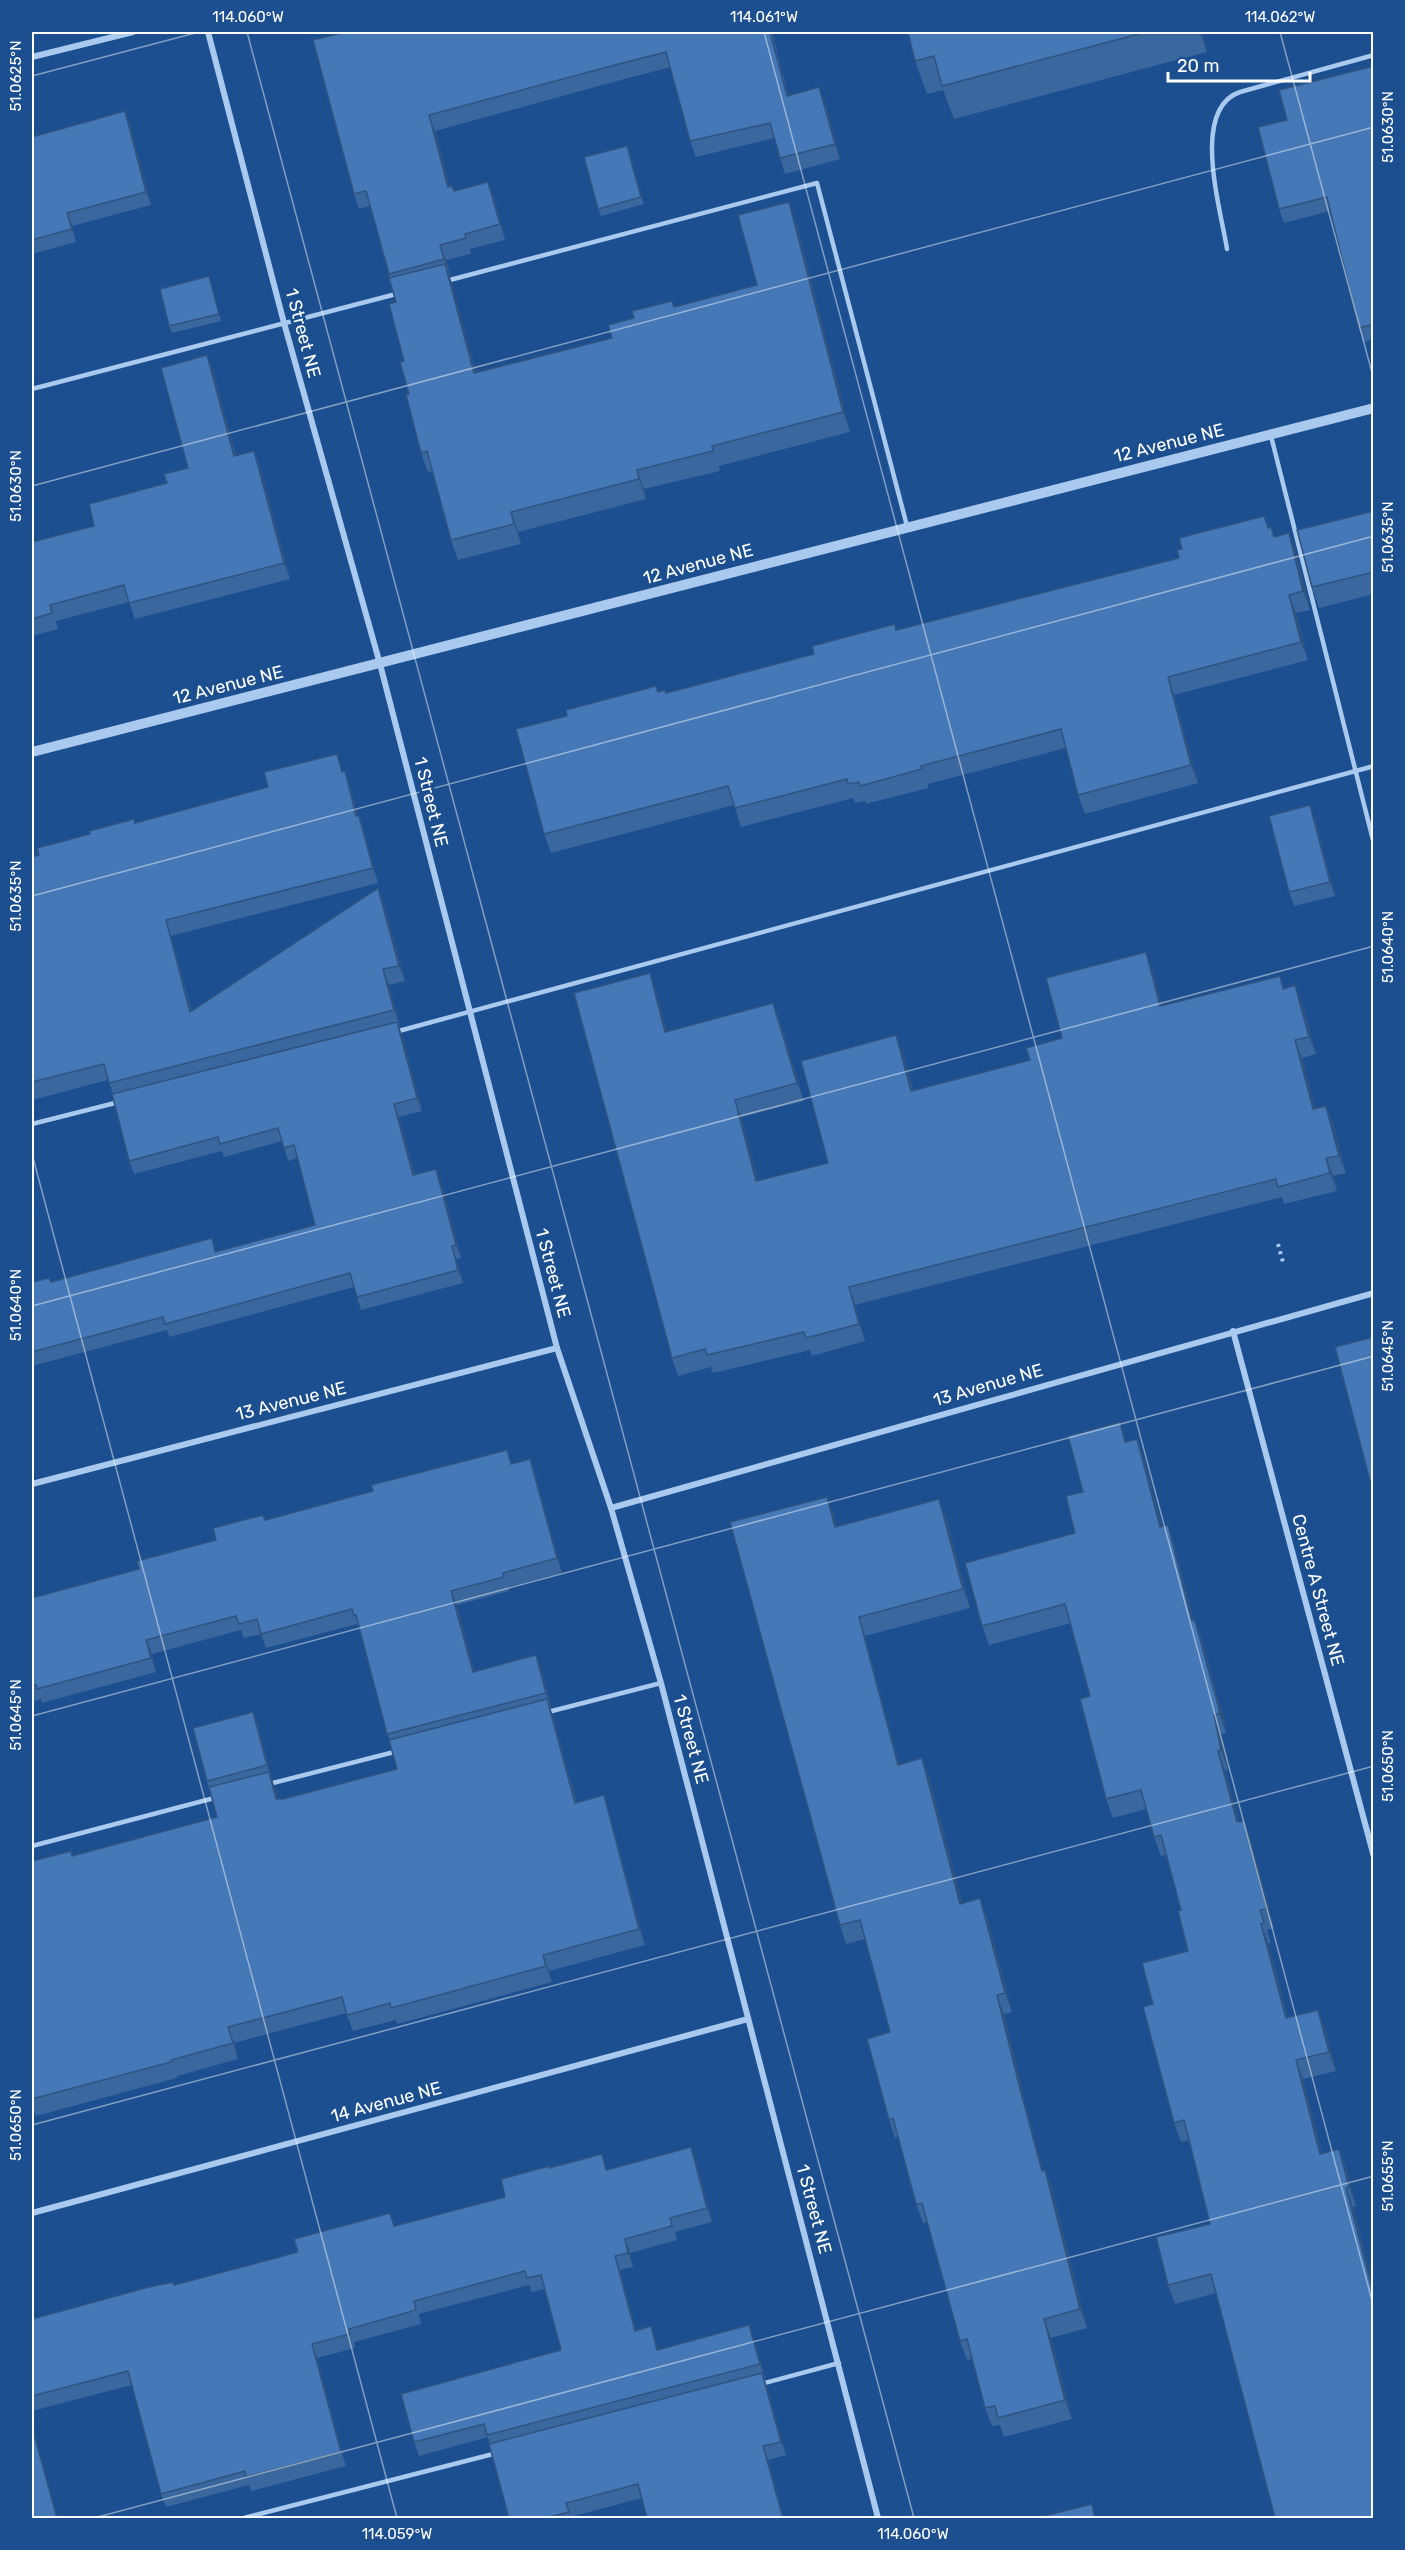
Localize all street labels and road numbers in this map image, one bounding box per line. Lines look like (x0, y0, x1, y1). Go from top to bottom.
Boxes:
street label: 1 Street NE (280, 286, 326, 380)
street label: 12 Avenue NE (1111, 419, 1227, 467)
street label: 12 Avenue NE (641, 539, 755, 589)
street label: 12 Avenue NE (170, 661, 286, 709)
street label: 1 Street NE (409, 755, 453, 849)
street label: 1 Street NE (530, 1226, 576, 1320)
street label: 13 Avenue NE (930, 1359, 1046, 1411)
street label: 13 Avenue NE (233, 1377, 349, 1425)
street label: Centre A Street NE (1287, 1512, 1349, 1668)
street label: 1 Street NE (668, 1692, 714, 1786)
street label: 14 Avenue NE (328, 2077, 444, 2127)
street label: 1 Street NE (791, 2162, 837, 2256)

